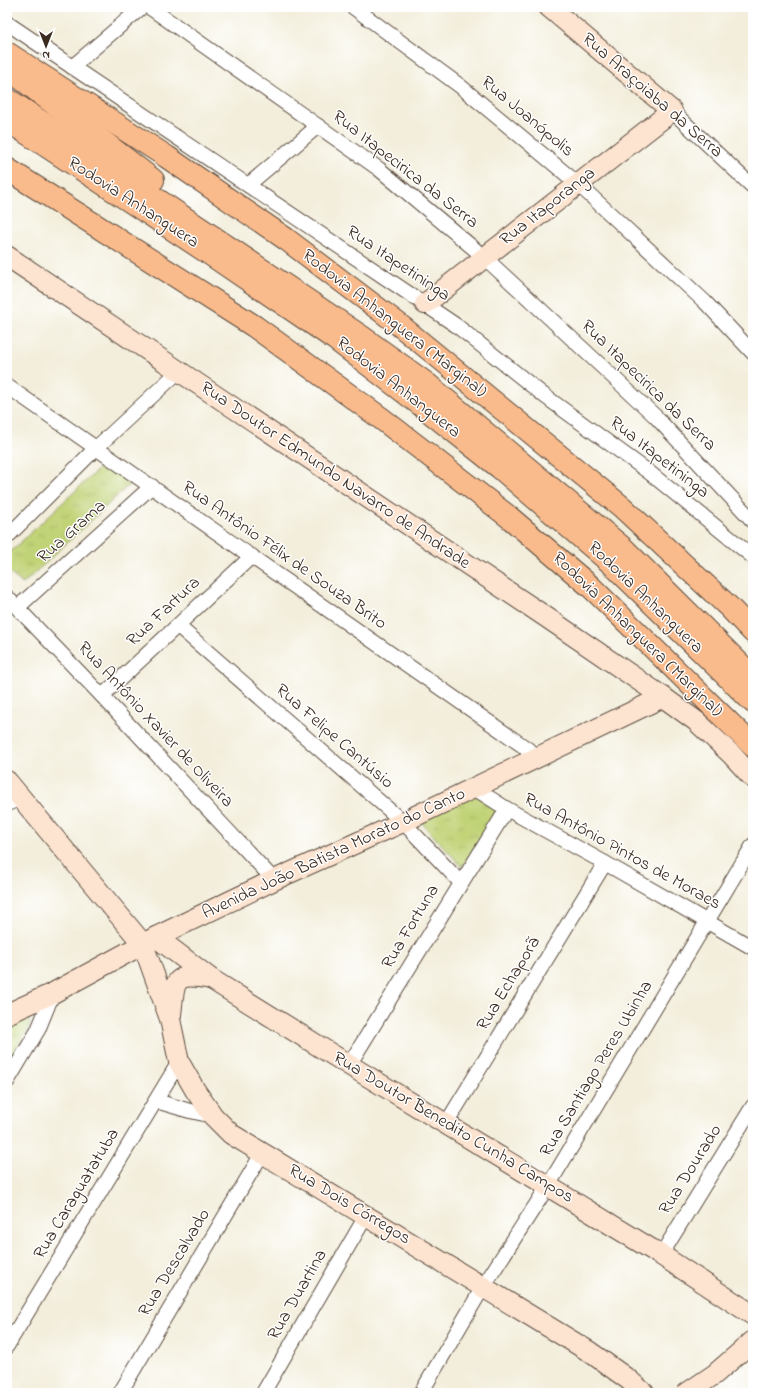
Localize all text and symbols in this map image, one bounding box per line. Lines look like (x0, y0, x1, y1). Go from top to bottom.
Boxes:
north arrow (26, 26, 66, 66)
street label: Rua Araçoiaba da Serra (576, 27, 728, 165)
text: N (42, 47, 50, 63)
street label: Rua Joanópolis (475, 70, 579, 164)
street label: Rua Itapecirica da Serra (326, 105, 484, 235)
street label: Rodovia Anhanguera (62, 151, 204, 256)
street label: Rua Itaporanga (494, 161, 602, 254)
street label: Rua Itapetininga (340, 220, 455, 309)
street label: Rodovia Anhanguera (Marginal) (297, 245, 491, 403)
street label: Rua Itapecirica da Serra (574, 314, 722, 458)
street label: Rodovia Anhanguera (331, 333, 465, 443)
street label: Rua Doutor Edmundo Navarro de Andrade (195, 376, 476, 577)
street label: Rua Itapetininga (603, 411, 714, 506)
street label: Rua Antônio Félix de Souza Brito (176, 475, 392, 637)
street label: Rua Grama (32, 494, 112, 570)
street label: Rodovia Anhanguera (581, 536, 709, 661)
street label: Rodovia Anhanguera (Marginal) (545, 546, 728, 724)
street label: Rua Fartura (121, 571, 207, 653)
street label: Rua Antônio Xavier de Oliveira (71, 636, 239, 814)
street label: Rua Felipe Cantúsio (269, 678, 399, 796)
street label: Avenida João Batista Morato do Canto (198, 781, 470, 927)
street label: Rua Antônio Pintos de Moraes (519, 787, 725, 917)
street label: Rua Fortuna (376, 880, 446, 974)
street label: Rua Echaporã (471, 932, 547, 1036)
street label: Rua Santiago Peres Ubinha (534, 976, 661, 1163)
street label: Rua Doutor Benedito Cunha Campos (328, 1046, 578, 1210)
street label: Rua Dourado (653, 1120, 729, 1220)
street label: Rua Caraguatatuba (28, 1124, 127, 1265)
street label: Rua Dois Córregos (282, 1158, 415, 1253)
street label: Rua Descalvado (133, 1204, 217, 1322)
street label: Rua Duartina (261, 1245, 335, 1345)

